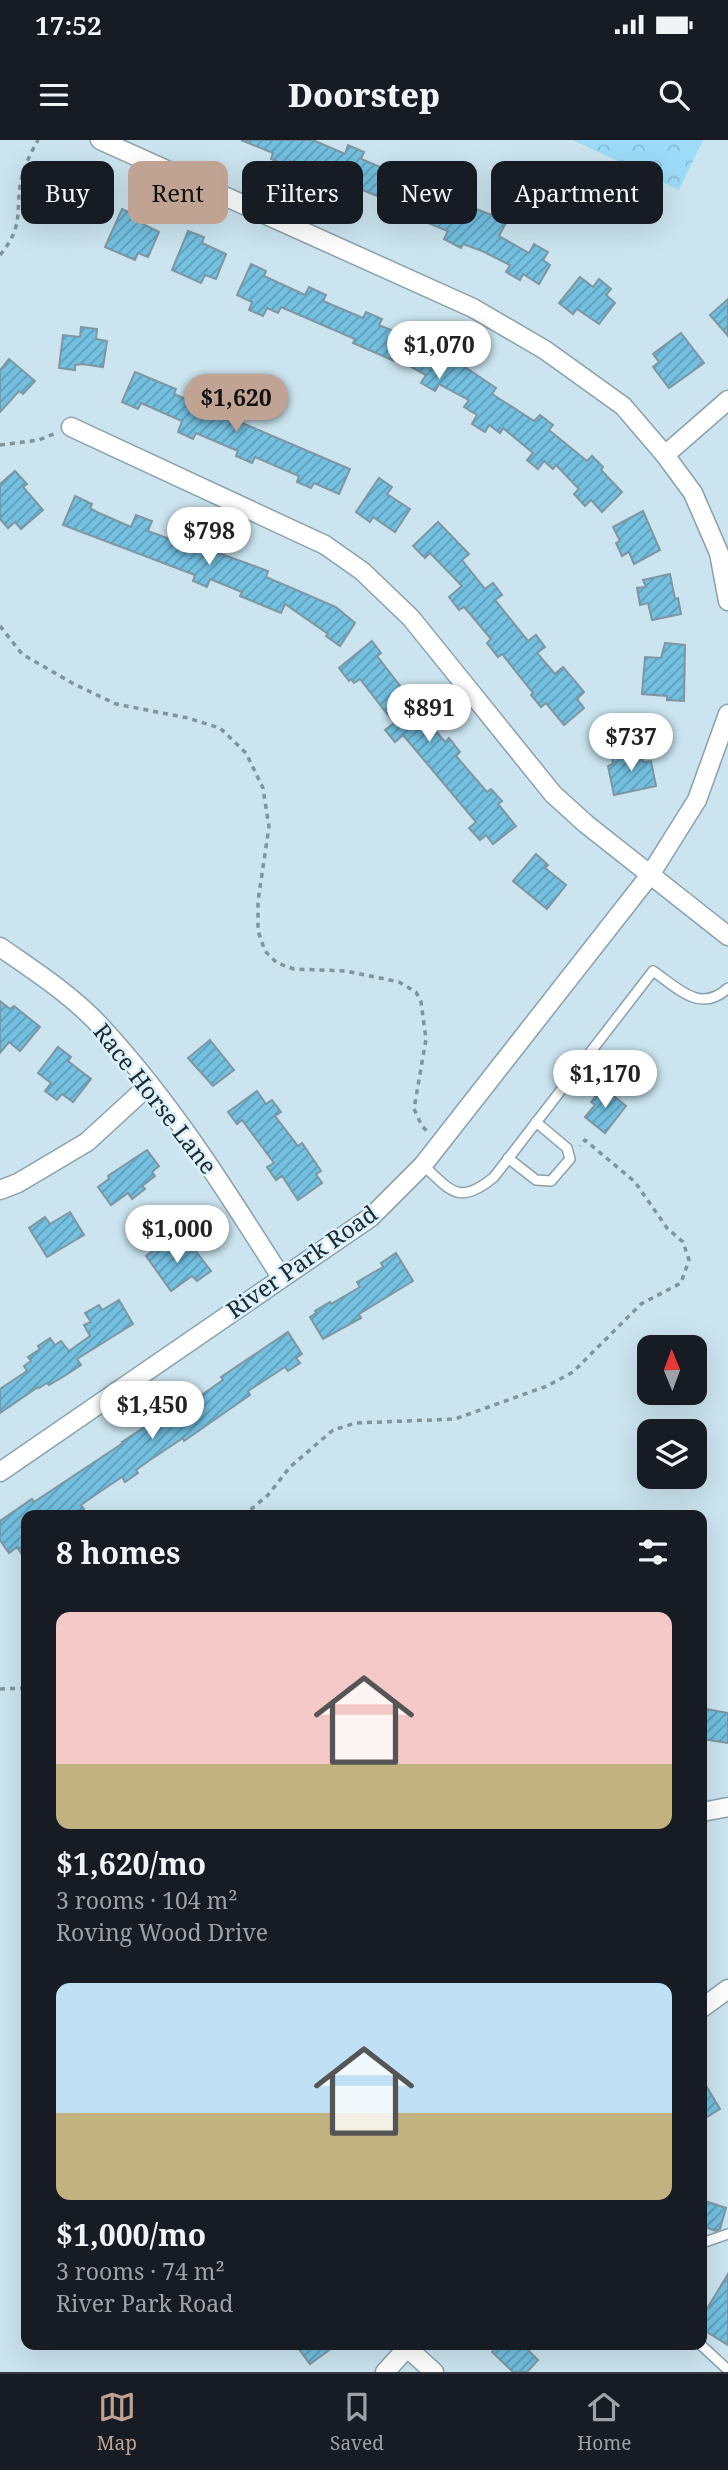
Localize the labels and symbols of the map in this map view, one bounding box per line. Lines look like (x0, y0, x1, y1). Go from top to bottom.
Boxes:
pin: $1,070 (382, 322, 496, 381)
pin: $1,620 (179, 374, 293, 434)
pin: $798 (168, 508, 250, 567)
pin: $891 (388, 684, 470, 744)
pin: $737 (590, 714, 672, 773)
street label: Race Horse Lane (87, 1016, 225, 1180)
pin: $1,170 (548, 1051, 662, 1110)
street label: River Park Road (220, 1197, 383, 1325)
pin: $1,000 (120, 1206, 234, 1265)
north arrow (637, 1335, 707, 1405)
pin: $1,450 (95, 1382, 209, 1441)

